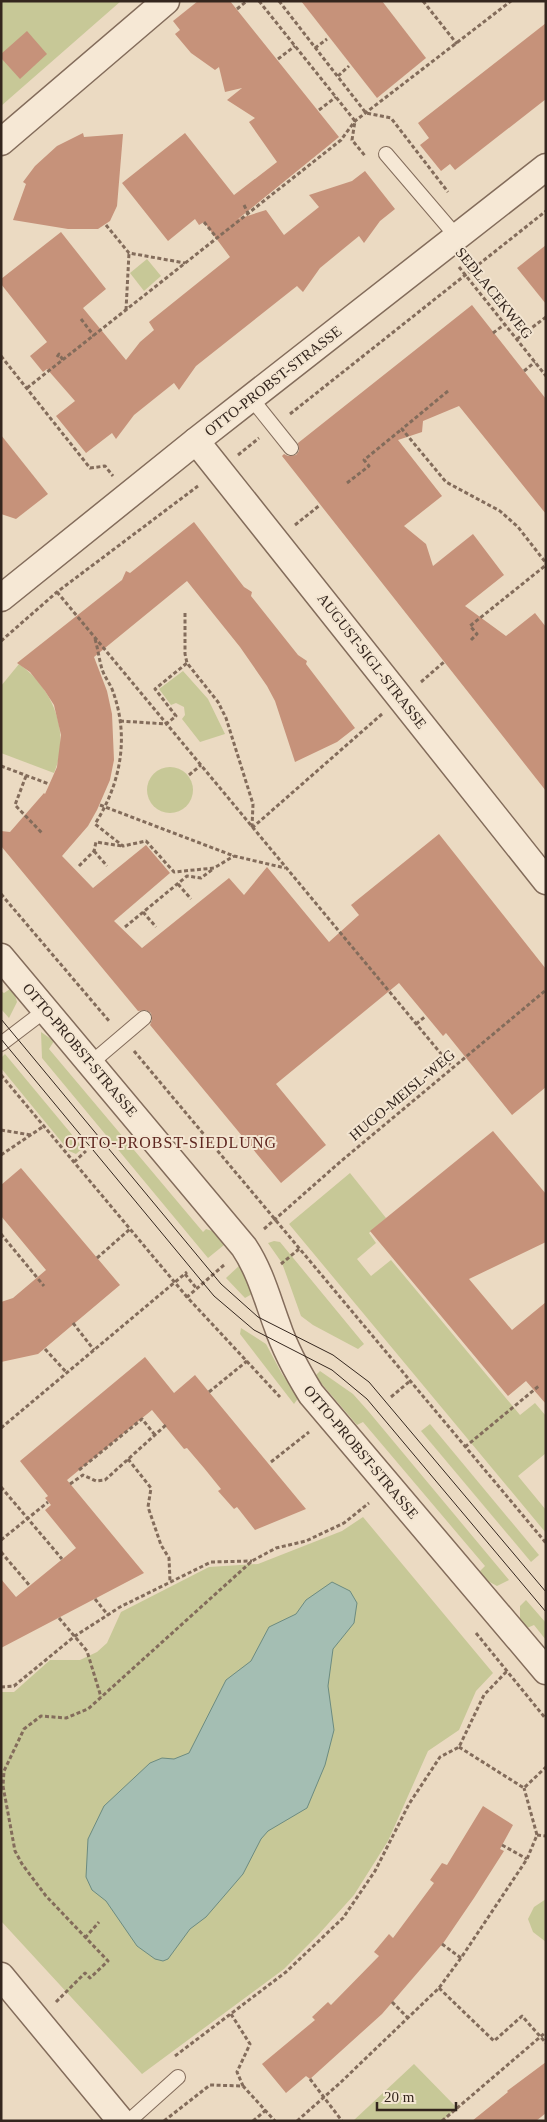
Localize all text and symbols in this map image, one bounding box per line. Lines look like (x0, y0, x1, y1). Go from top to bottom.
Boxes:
street label: SEDLACEKWEG (452, 244, 536, 342)
street label: OTTO-PROBST-STRASSE (201, 323, 345, 439)
street label: AUGUST-SIGL-STRASSE (314, 590, 430, 732)
street label: OTTO-PROBST-STRASSE (19, 980, 141, 1120)
street label: HUGO-MEISL-WEG (346, 1046, 458, 1144)
district label: OTTO-PROBST-SIEDLUNG (65, 1134, 277, 1151)
street label: OTTO-PROBST-STRASSE (300, 1382, 422, 1522)
scale bar (377, 2080, 456, 2112)
text: 20 m (384, 2089, 415, 2105)

